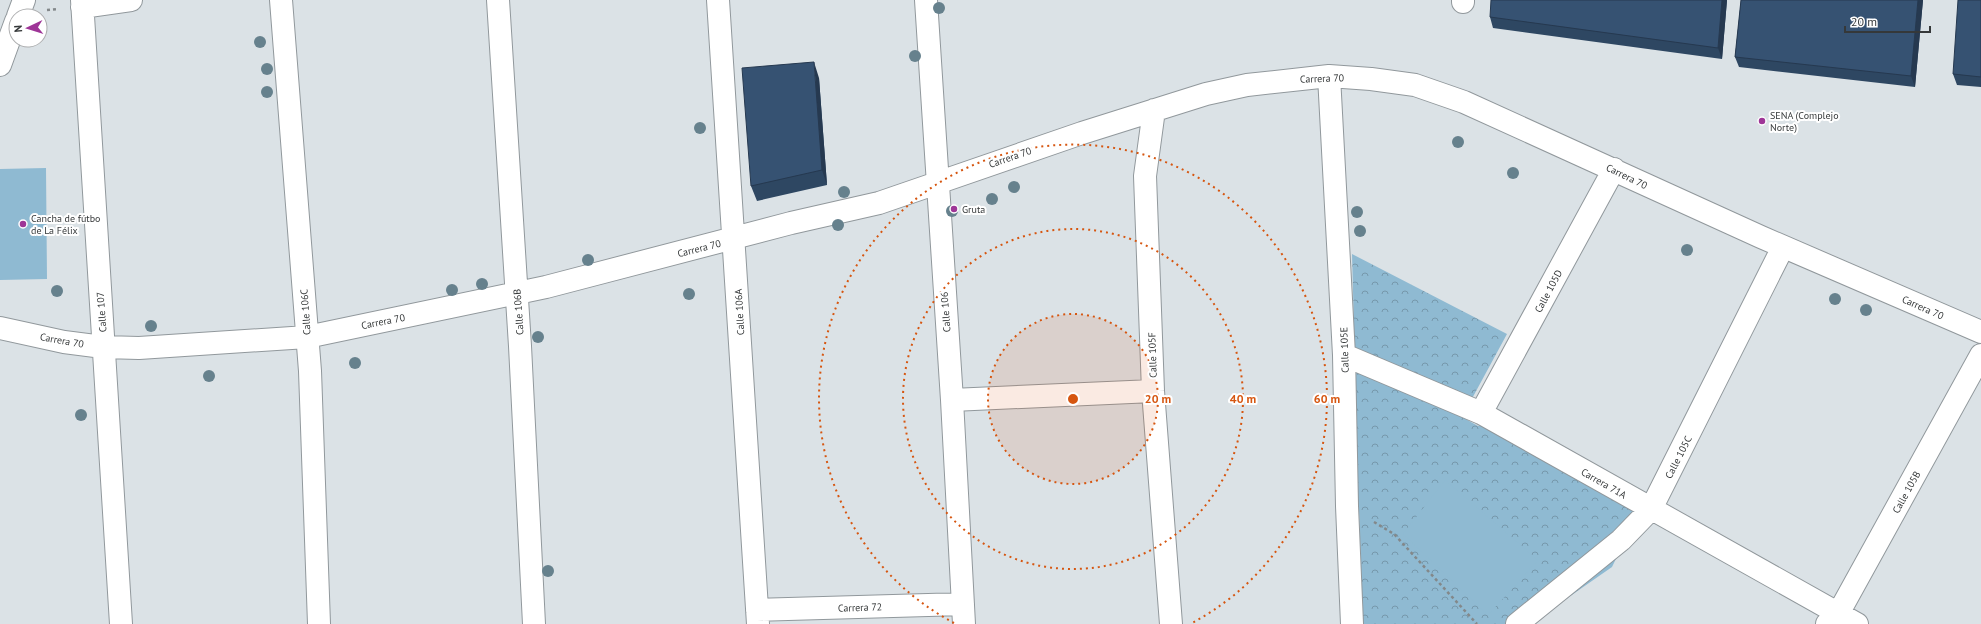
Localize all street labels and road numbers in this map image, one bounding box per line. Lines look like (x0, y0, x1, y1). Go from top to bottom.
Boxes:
street label: Carrera 70 (1300, 71, 1345, 86)
street label: Carrera 70 (987, 144, 1034, 171)
street label: Carrera 70 (1604, 161, 1650, 192)
street label: Carrera 70 (676, 237, 723, 260)
street label: Calle 105D (1532, 267, 1565, 315)
street label: Calle 106C (297, 288, 314, 335)
street label: Calle 106B (510, 288, 527, 336)
street label: Calle 106A (732, 288, 747, 335)
street label: Calle 107 (94, 291, 109, 333)
street label: Calle 106 (938, 291, 953, 333)
street label: Carrera 70 (1900, 293, 1946, 323)
street label: Carrera 70 (360, 311, 407, 332)
street label: Calle 105E (1337, 327, 1352, 373)
street label: Carrera 70 (39, 330, 85, 351)
street label: Calle 105F (1145, 332, 1160, 378)
street label: Calle 105C (1662, 433, 1695, 481)
street label: Carrera 71A (1579, 465, 1629, 502)
street label: Calle 105B (1890, 469, 1923, 516)
street label: Carrera 72 (838, 600, 882, 615)

